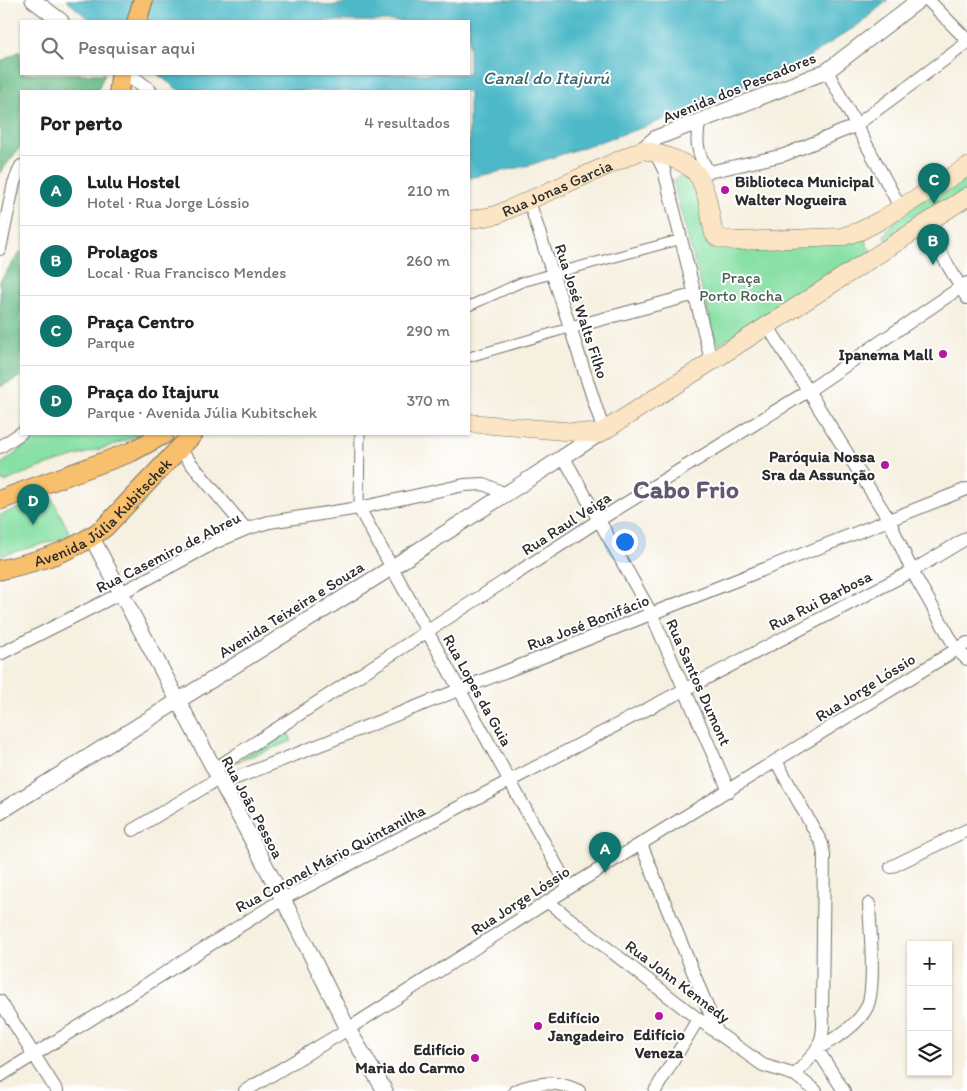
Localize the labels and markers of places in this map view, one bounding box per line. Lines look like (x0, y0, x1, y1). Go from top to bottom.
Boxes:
pin: C (918, 163, 950, 204)
place label: Biblioteca Municipal Walter Nogueira (735, 172, 875, 210)
marker: Biblioteca Municipal Walter Nogueira (719, 184, 731, 196)
pin: B (917, 224, 949, 265)
place label: Ipanema Mall (839, 345, 933, 365)
marker: Ipanema Mall (937, 348, 949, 360)
place label: Paróquia Nossa Sra da Assunção (762, 447, 876, 485)
marker: Paróquia Nossa Sra da Assunção (879, 459, 891, 471)
pin: D (17, 484, 49, 525)
pin: A (589, 832, 621, 873)
place label: Edifício Jangadeiro (547, 1008, 624, 1046)
marker: Edifício Veneza (653, 1010, 665, 1022)
marker: Edifício Jangadeiro (532, 1020, 544, 1032)
place label: Edifício Veneza (633, 1025, 685, 1062)
place label: Edifício Maria do Carmo (355, 1040, 465, 1077)
marker: Edifício Maria do Carmo (469, 1052, 481, 1064)

